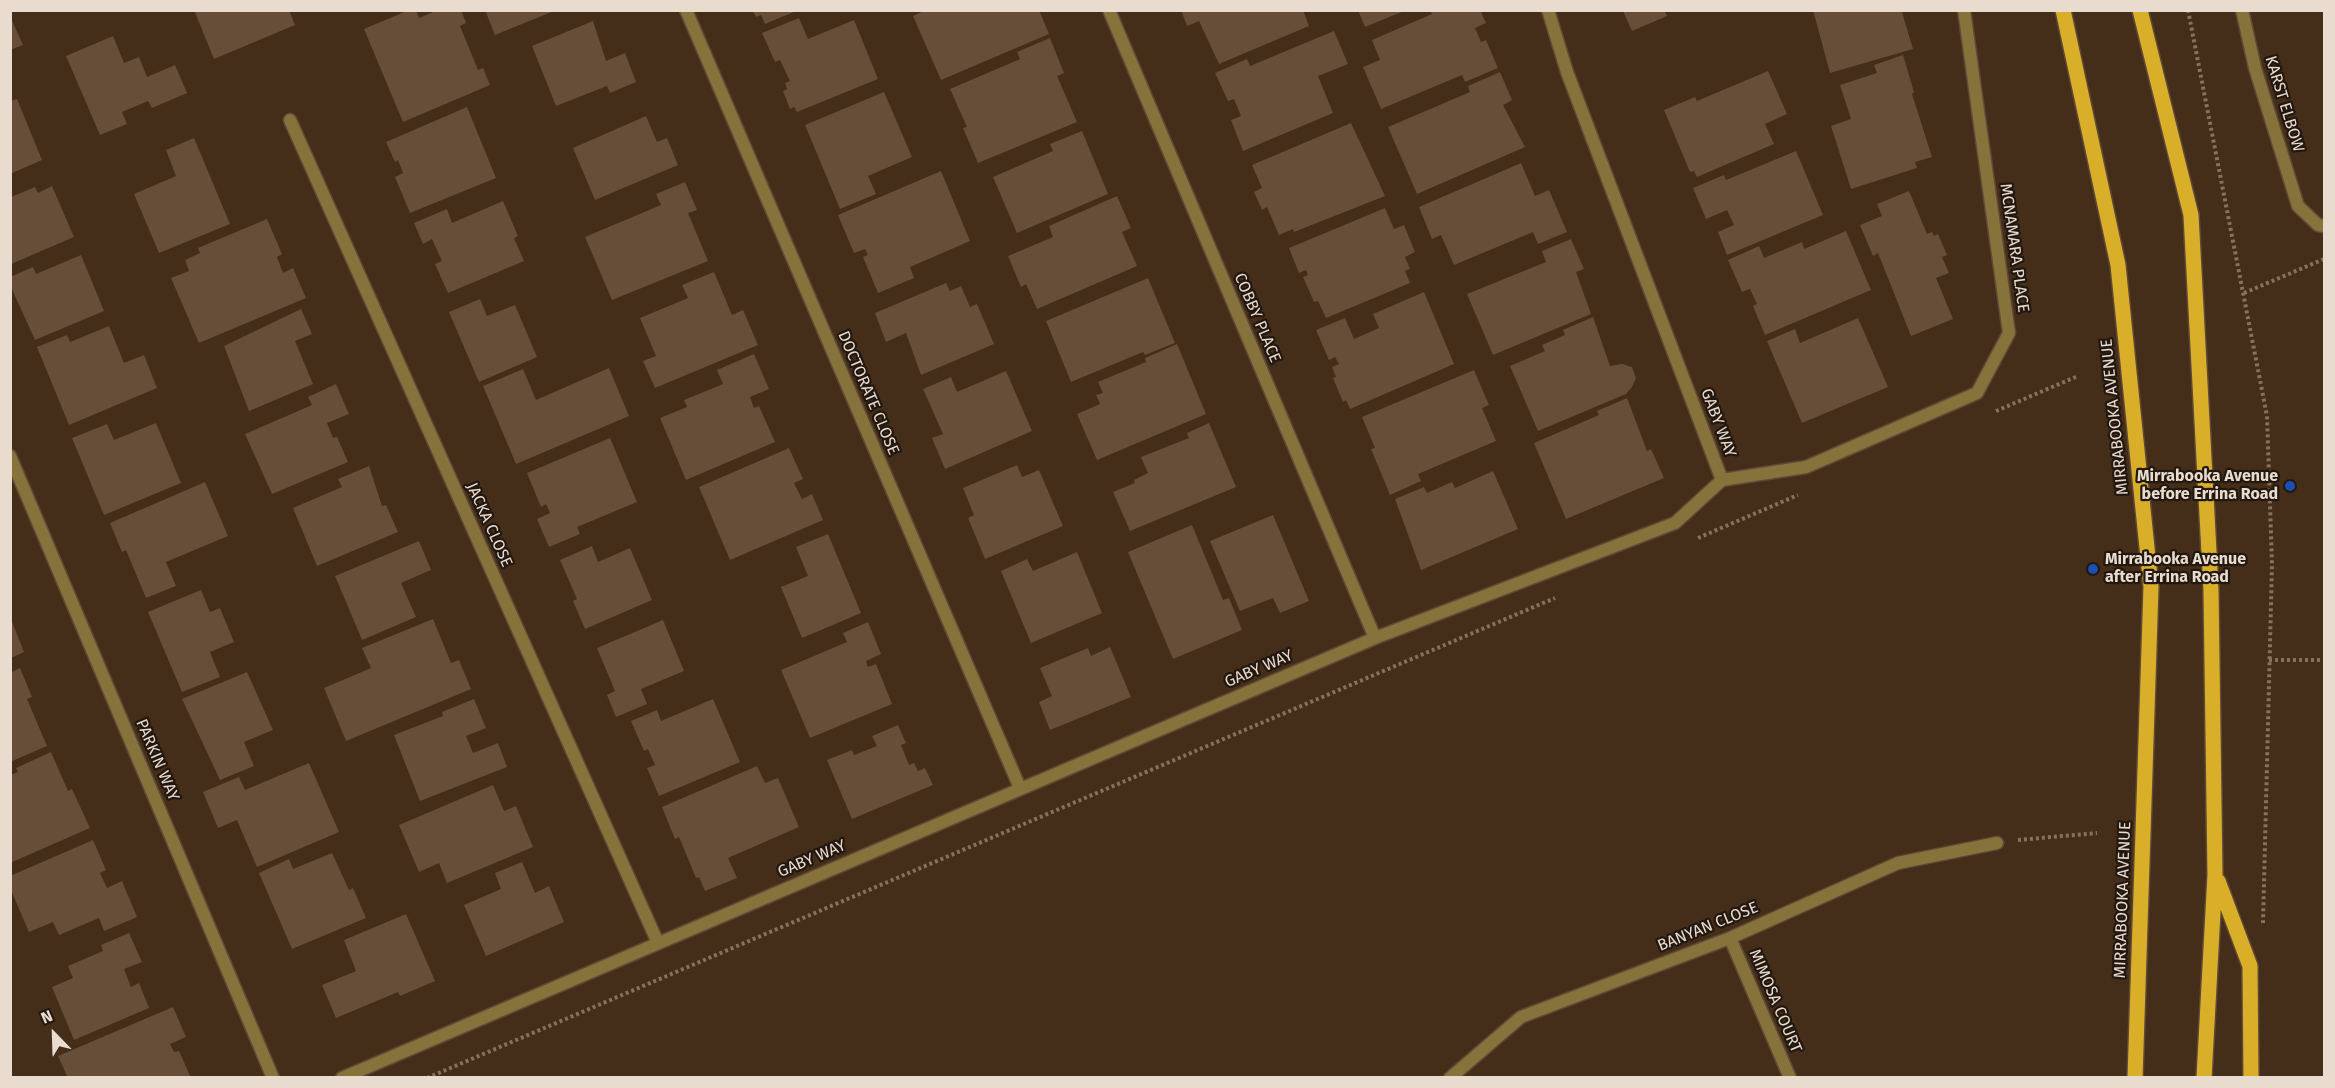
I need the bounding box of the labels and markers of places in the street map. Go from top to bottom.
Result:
place label: Mirrabooka Avenue before Errina Road [2137,467,2278,505]
marker: Mirrabooka Avenue before Errina Road [2283,479,2297,493]
place label: Mirrabooka Avenue after Errina Road [2105,550,2246,588]
marker: Mirrabooka Avenue after Errina Road [2086,562,2100,576]

